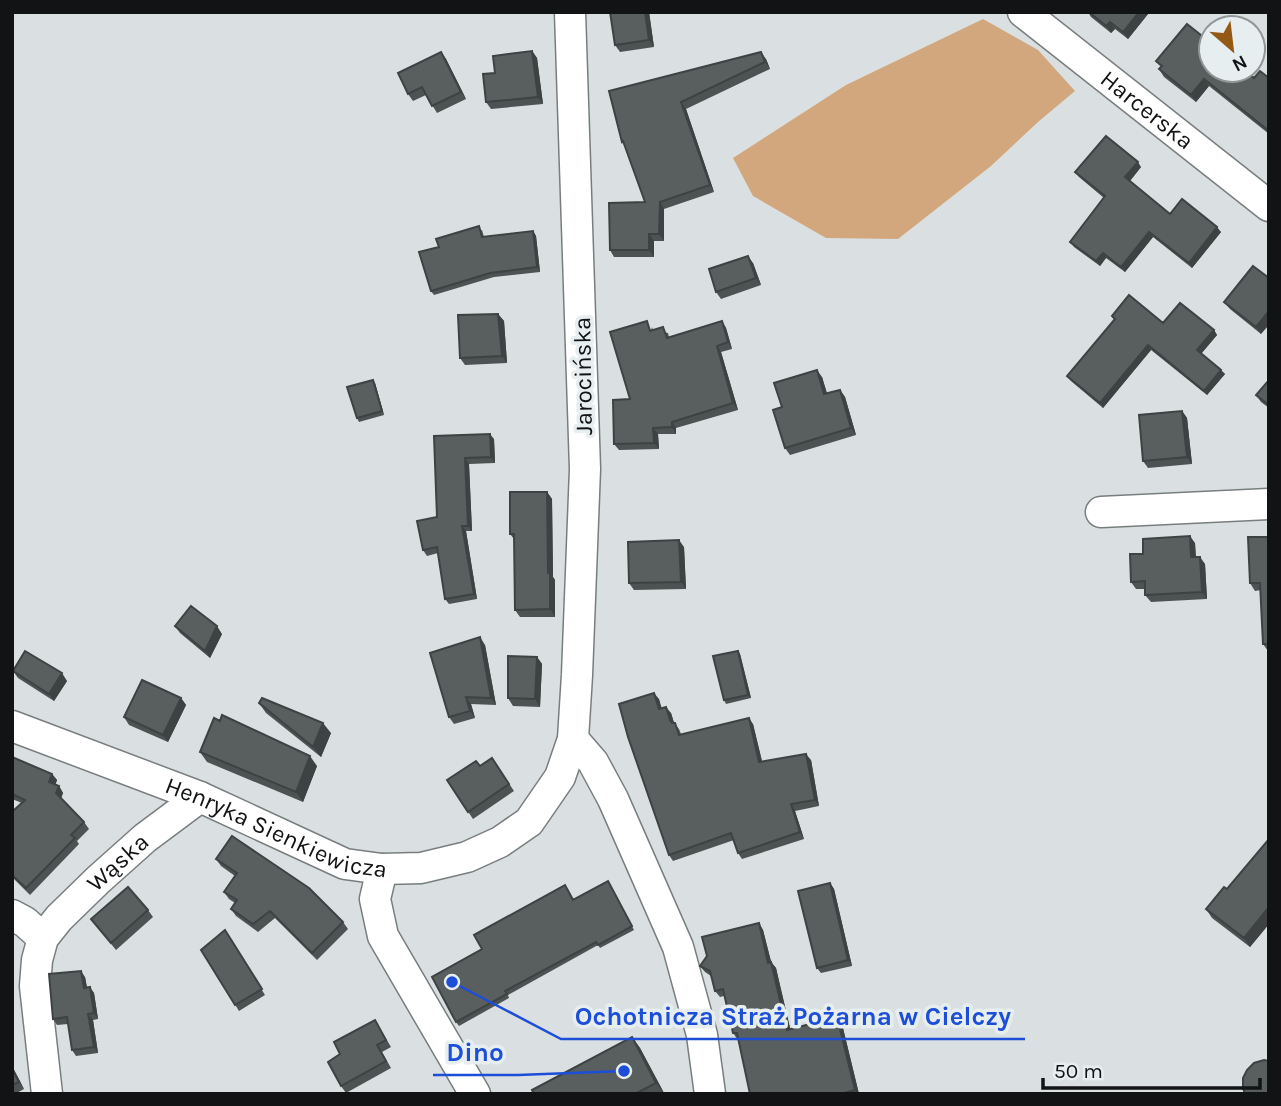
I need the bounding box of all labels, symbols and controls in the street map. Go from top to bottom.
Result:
north arrow [1197,14,1267,84]
text: N [1228,50,1251,76]
street label: Harcerska [1095,65,1199,155]
street label: Jarocińska [568,317,598,435]
street label: Henryka Sienkiewicza [161,771,389,884]
street label: Wąska [81,828,154,897]
callout: Ochotnicza Straż Pożarna w Cielczy [561,992,1025,1039]
text: Ochotnicza Straż Pożarna w Cielczy [575,1001,1011,1032]
callout: Dino [433,1028,518,1075]
text: Dino [446,1037,504,1068]
scale bar [1043,1046,1260,1090]
text: 50 m [1054,1059,1103,1083]

